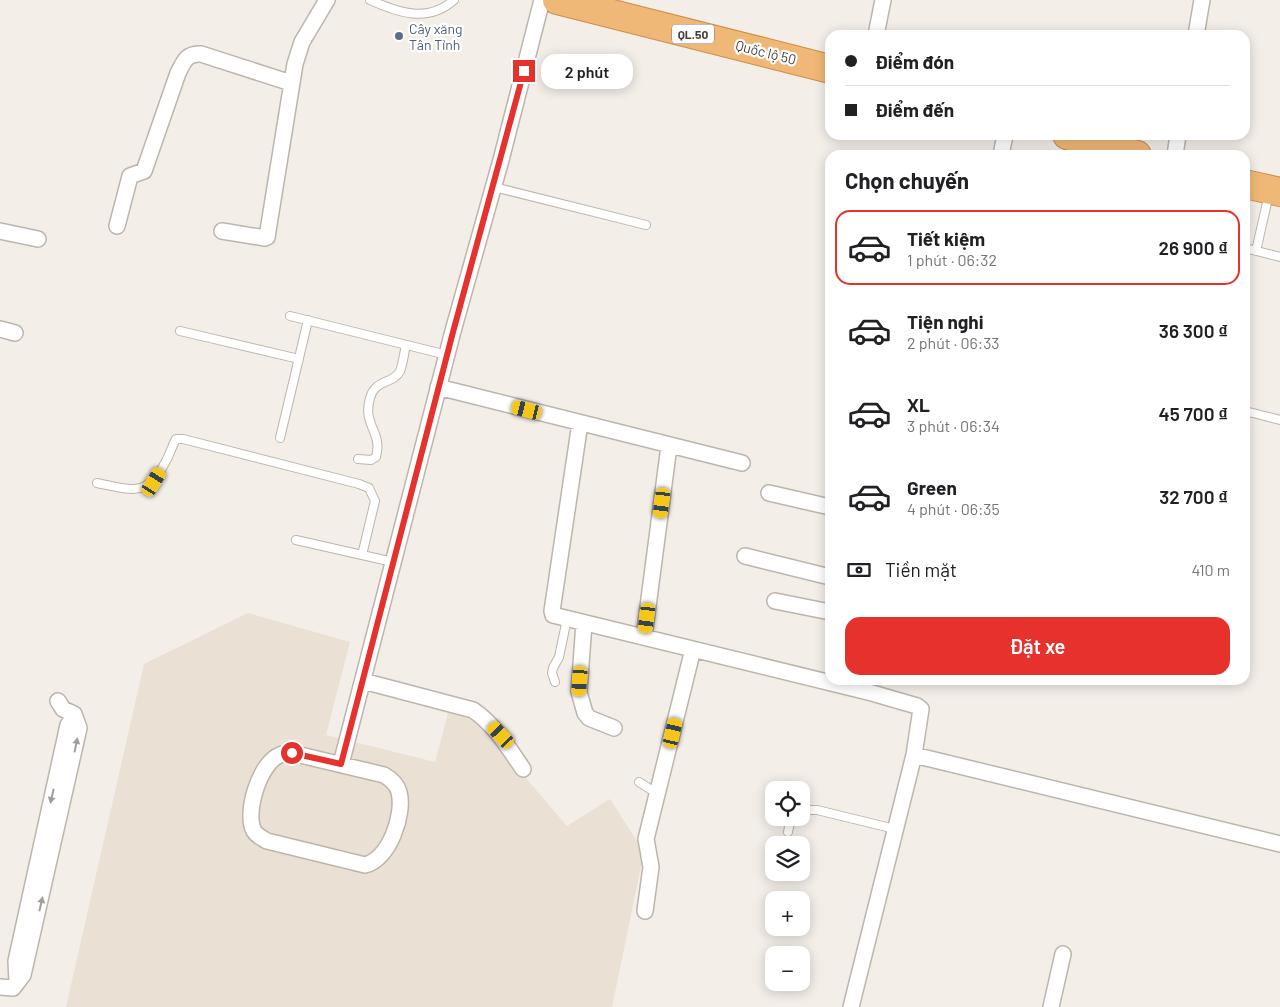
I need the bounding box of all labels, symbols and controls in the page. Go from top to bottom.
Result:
place label: Cây xăng Tân Tỉnh [409,20,463,53]
road number: QL.50 [672,24,714,44]
marker: Cây xăng Tân Tỉnh [393,30,405,42]
street label: Quốc lộ 50 [734,36,798,68]
text: Điểm đón [875,50,954,73]
callout: 2 phút [542,54,634,88]
route end [513,60,535,82]
text: 2 phút [565,62,609,81]
text: Điểm đến [875,98,954,121]
text: Chọn chuyến [845,167,969,193]
icon: car [847,225,892,270]
text: Tiết kiệm [907,227,985,250]
text: 26 900 ₫ [1159,236,1228,259]
text: 1 phút · 06:32 [907,250,997,269]
icon: car [847,308,892,353]
text: Tiện nghi [907,310,984,333]
text: 36 300 ₫ [1159,319,1228,342]
text: 2 phút · 06:33 [907,333,1000,352]
icon: car [847,391,892,436]
text: XL [907,393,930,416]
car [510,399,543,421]
text: 45 700 ₫ [1159,402,1228,425]
text: 3 phút · 06:34 [907,416,1000,435]
car [139,465,168,499]
icon: car [847,474,892,519]
text: Green [907,476,957,499]
text: 32 700 ₫ [1159,485,1228,508]
car [652,487,671,519]
text: 4 phút · 06:35 [907,499,1000,518]
icon: cash [845,556,873,584]
text: Tiền mặt [885,558,957,581]
text: 410 m [1192,560,1230,579]
car [637,602,656,634]
button: Đặt xe [845,617,1230,675]
car [571,666,588,696]
car [662,717,683,749]
car [485,719,516,751]
one-way arrow [72,738,80,753]
route start [281,742,303,764]
map controls [765,781,810,991]
button: locate [765,781,810,826]
one-way arrow [48,788,56,804]
button: layers [765,836,810,881]
button: + [765,891,810,936]
one-way arrow [37,896,45,911]
button: − [765,946,810,991]

